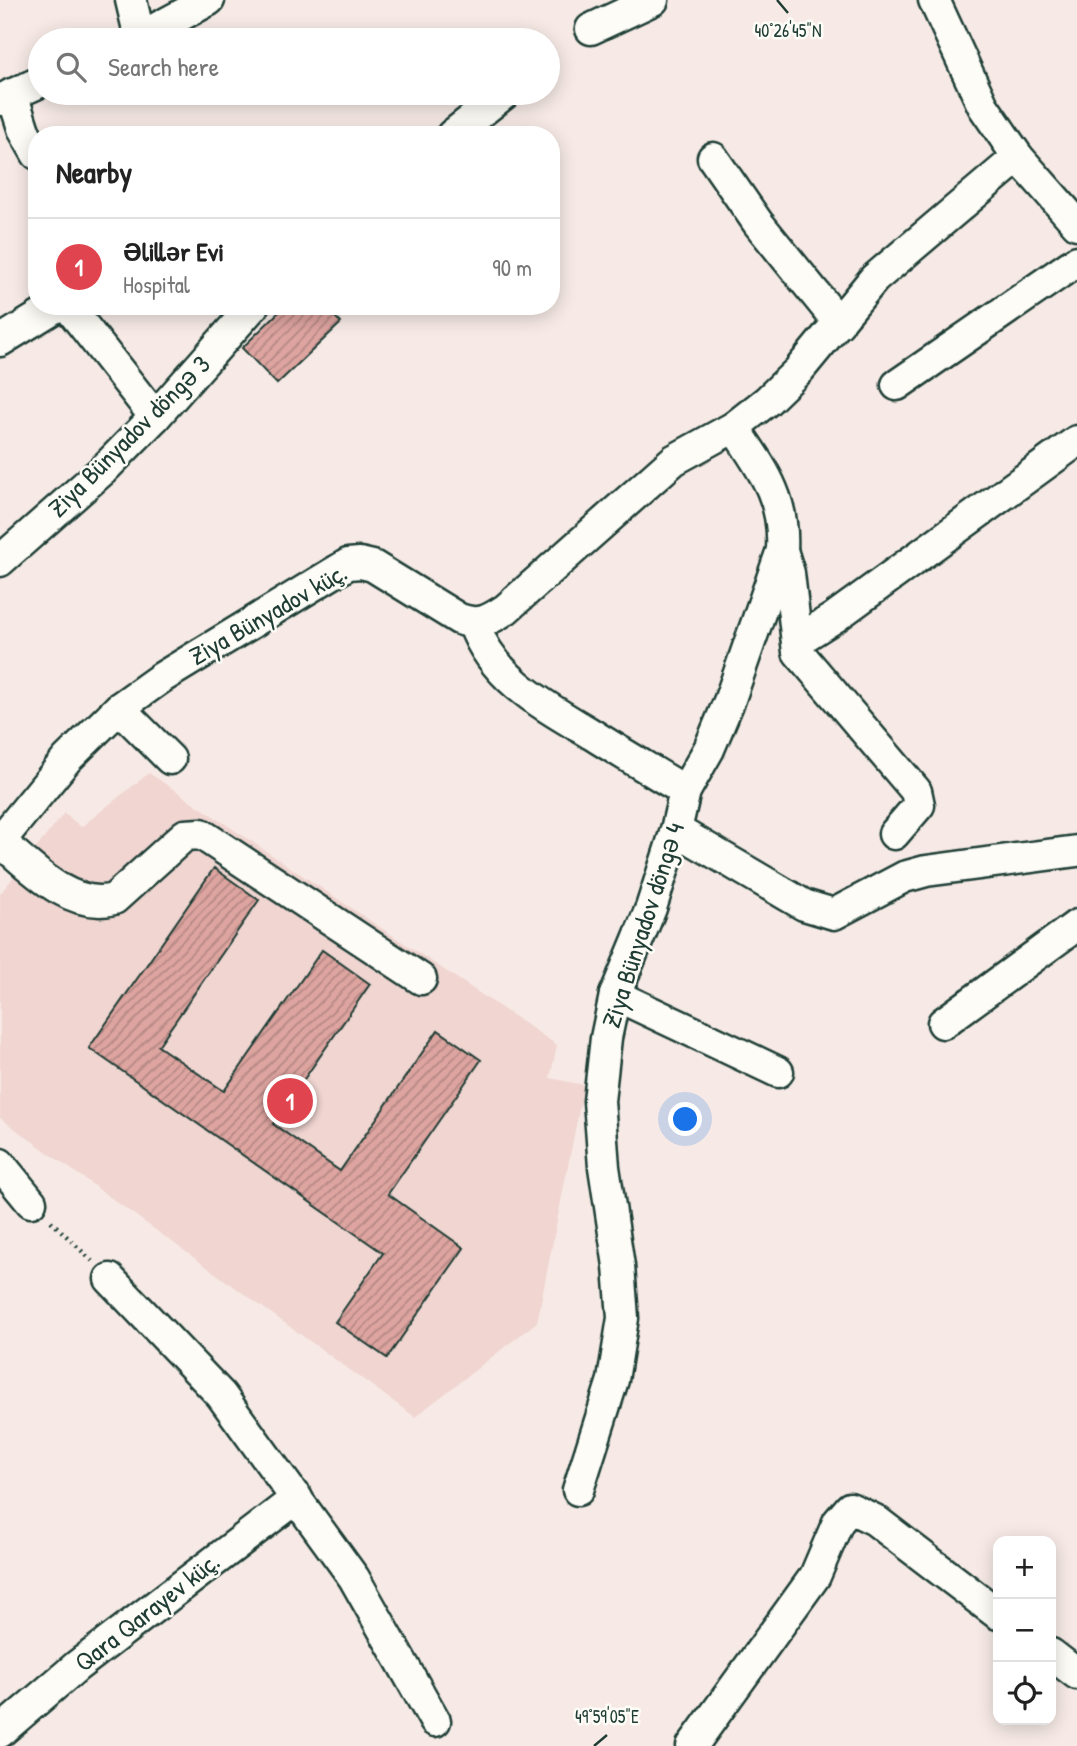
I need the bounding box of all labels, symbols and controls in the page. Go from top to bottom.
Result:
text: 40°26'45"N [755,18,821,43]
search box [28,28,560,105]
icon: search [52,48,90,86]
text: Search here [108,49,219,84]
text: Nearby [56,152,132,192]
text: Əlillər Evi [123,234,224,269]
text: 1 [75,252,83,283]
text: 90 m [492,252,532,283]
text: Hospital [123,269,190,300]
street label: Ziya Bünyadov döngə 3 [40,347,217,524]
street label: Ziya Bünyadov küç. [183,554,353,673]
street label: Ziya Bünyadov döngə 4 [593,818,692,1032]
pin: 1 [267,1075,313,1127]
your location [668,1102,702,1136]
map controls [993,1536,1056,1725]
button: + [993,1536,1056,1599]
street label: Qara Qarayev küç. [67,1544,227,1679]
button: − [993,1599,1056,1662]
button: locate [993,1662,1056,1725]
text: 49°59'05"E [575,1704,639,1729]

